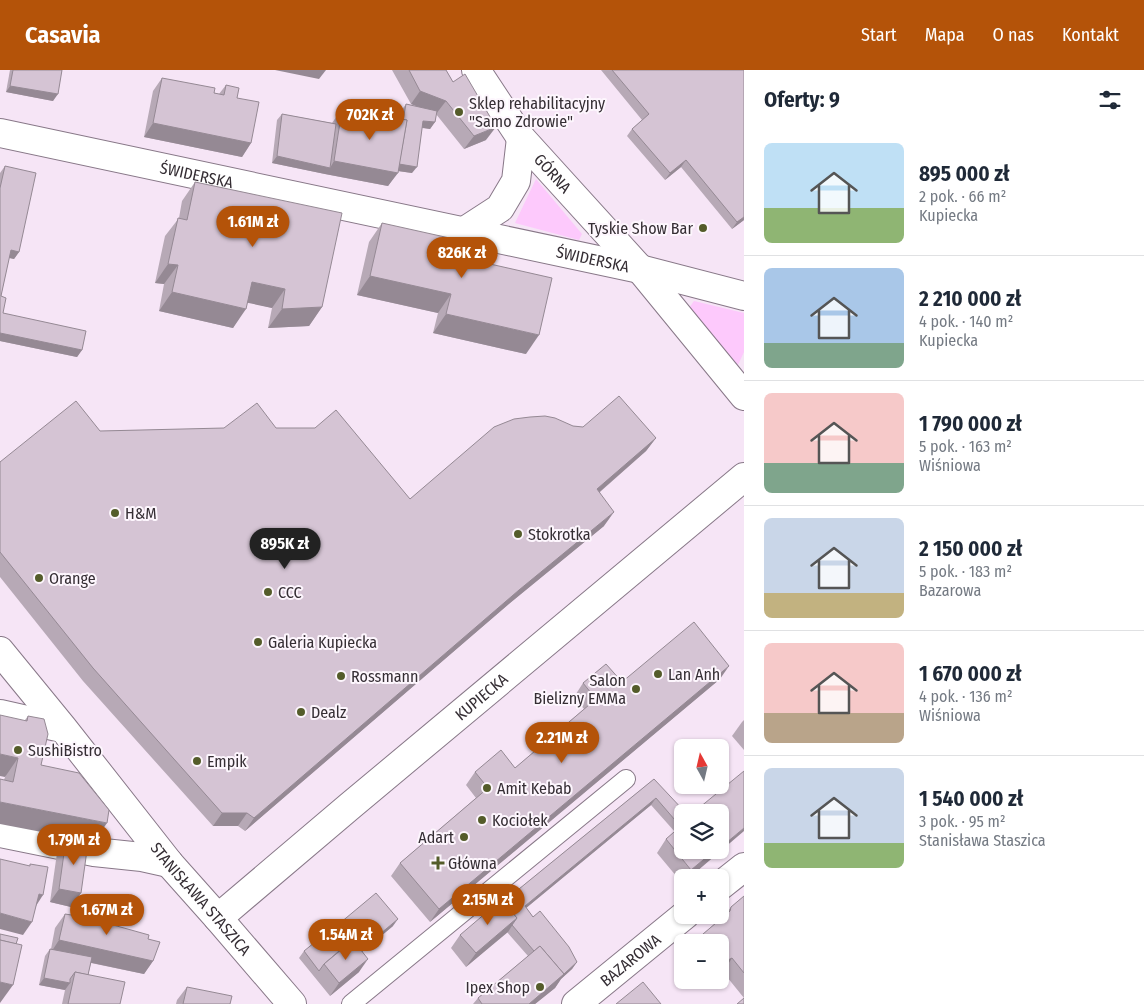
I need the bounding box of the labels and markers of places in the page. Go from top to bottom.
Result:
place label: Sklep rehabilitacyjny "Samo Zdrowie" [469,94,606,131]
pin: 702K zł [324,98,416,141]
marker: Sklep rehabilitacyjny "Samo Zdrowie" [453,106,465,118]
pin: 1.61M zł [201,206,305,248]
place label: Tyskie Show Bar [588,219,693,238]
marker: Tyskie Show Bar [697,222,709,234]
pin: 826K zł [416,236,508,279]
place label: H&M [125,504,157,523]
marker: H&M [109,507,121,519]
place label: Stokrotka [528,525,591,544]
pin: 895K zł [239,528,331,570]
marker: Stokrotka [512,528,524,540]
place label: Orange [49,569,96,588]
marker: Orange [33,572,45,584]
place label: CCC [278,583,302,602]
marker: CCC [262,586,274,598]
place label: Galeria Kupiecka [268,633,377,652]
marker: Galeria Kupiecka [252,636,264,648]
place label: Lan Anh [668,665,720,684]
place label: Rossmann [351,667,418,686]
marker: Lan Anh [652,668,664,680]
marker: Rossmann [335,670,347,682]
place label: Salon Bielizny EMMa [533,671,626,708]
marker: Salon Bielizny EMMa [630,683,642,695]
place label: Dealz [311,703,346,722]
marker: Dealz [295,706,307,718]
pin: 2.21M zł [510,722,614,764]
place label: SushiBistro [28,741,102,760]
marker: SushiBistro [12,744,24,756]
place label: Empik [207,752,247,771]
marker: Empik [191,755,203,767]
place label: Amit Kebab [497,779,572,798]
marker: Amit Kebab [481,782,493,794]
place label: Kociołek [492,811,548,830]
marker: Kociołek [476,814,488,826]
pin: 1.79M zł [22,824,126,866]
place label: Adart [418,828,455,847]
marker: Adart [458,831,470,843]
place label: Główna [448,854,497,873]
marker: Główna [432,857,444,869]
pin: 2.15M zł [436,884,540,926]
pin: 1.67M zł [55,894,159,936]
pin: 1.54M zł [294,918,398,961]
place label: Ipex Shop [465,978,530,997]
marker: Ipex Shop [534,981,546,993]

